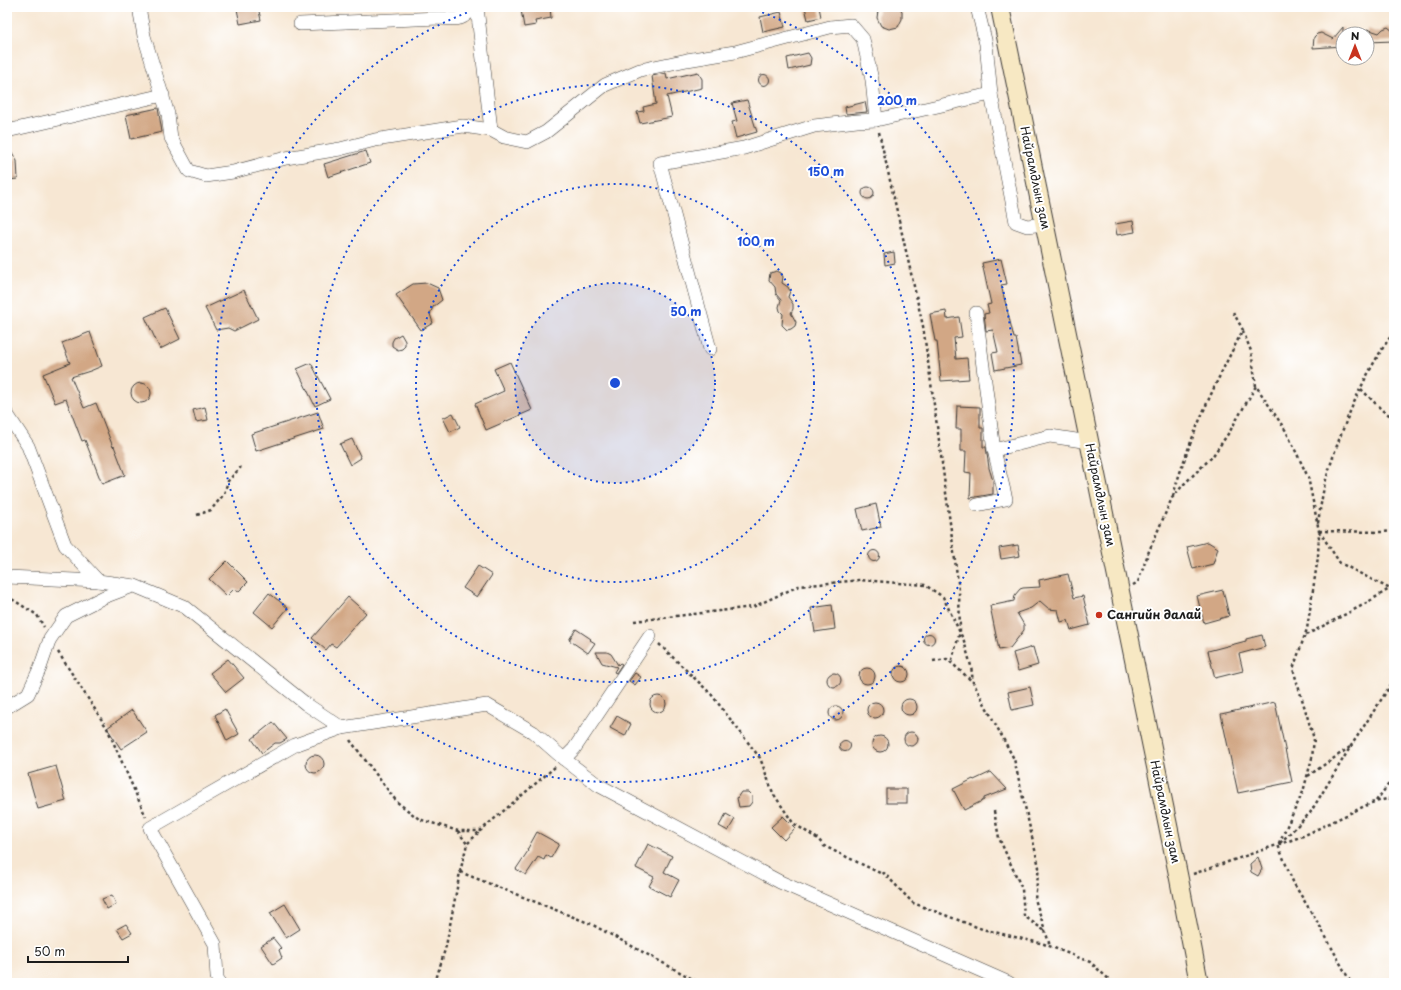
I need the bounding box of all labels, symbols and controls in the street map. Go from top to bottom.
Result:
north arrow [1335,26,1375,66]
text: N [1351,27,1360,44]
text: 200 m [877,91,917,109]
street label: Найрамдлын зам [1016,124,1056,231]
text: 150 m [808,162,844,180]
text: 100 m [737,232,775,250]
text: 50 m [670,302,702,320]
centre of rings [608,376,622,390]
street label: Найрамдлын зам [1081,441,1121,548]
place label: Сангийн далай [1107,605,1201,623]
marker: Сангийн далай [1094,610,1104,620]
street label: Найрамдлын зам [1146,758,1186,865]
scale bar [28,938,128,964]
text: 50 m [34,942,65,960]

